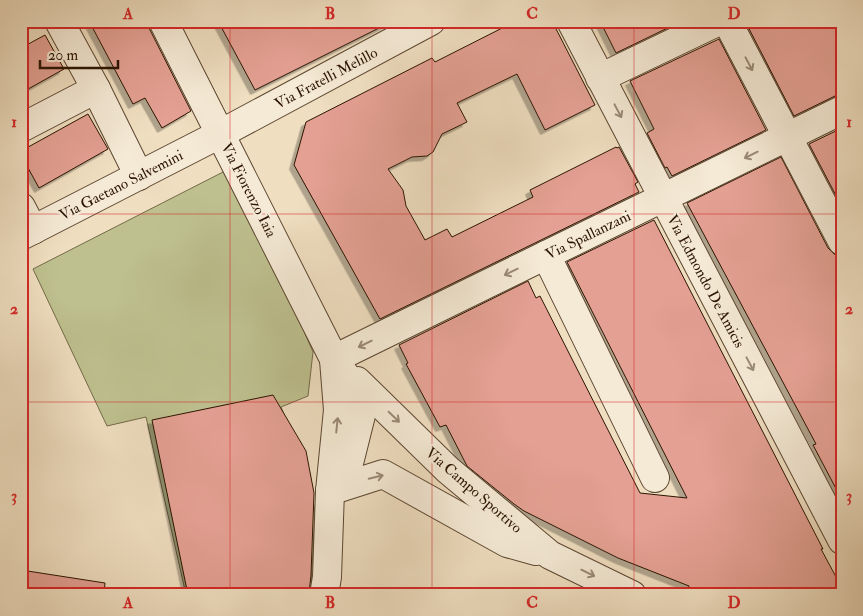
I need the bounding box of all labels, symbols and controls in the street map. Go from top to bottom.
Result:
text: A [122,4,134,24]
text: B [325,4,335,24]
text: C [526,4,538,24]
text: D [727,4,741,24]
scale bar [40,38,118,70]
street label: Via Fratelli Melillo [272,43,381,114]
text: 20 m [48,46,78,65]
one-way arrow [745,57,755,71]
one-way arrow [614,103,623,118]
text: 1 [11,112,17,132]
text: 1 [846,112,852,132]
street label: Via Fiorenzo Iaia [217,140,281,242]
street label: Via Gaetano Salvemini [56,146,186,225]
one-way arrow [744,151,759,160]
street label: Via Spallanzani [542,207,634,265]
street label: Via Edmondo De Amicis [662,211,749,351]
one-way arrow [503,268,518,278]
text: 2 [10,299,18,319]
text: 2 [845,299,853,319]
one-way arrow [357,339,372,349]
one-way arrow [745,356,755,371]
one-way arrow [388,411,400,424]
one-way arrow [332,418,342,434]
street label: Via Campo Sportivo [421,443,526,538]
one-way arrow [368,472,384,481]
text: 3 [11,486,17,506]
text: 3 [846,486,852,506]
one-way arrow [580,569,595,579]
text: A [122,593,134,613]
text: B [325,593,335,613]
text: C [526,593,538,613]
text: D [727,593,741,613]

